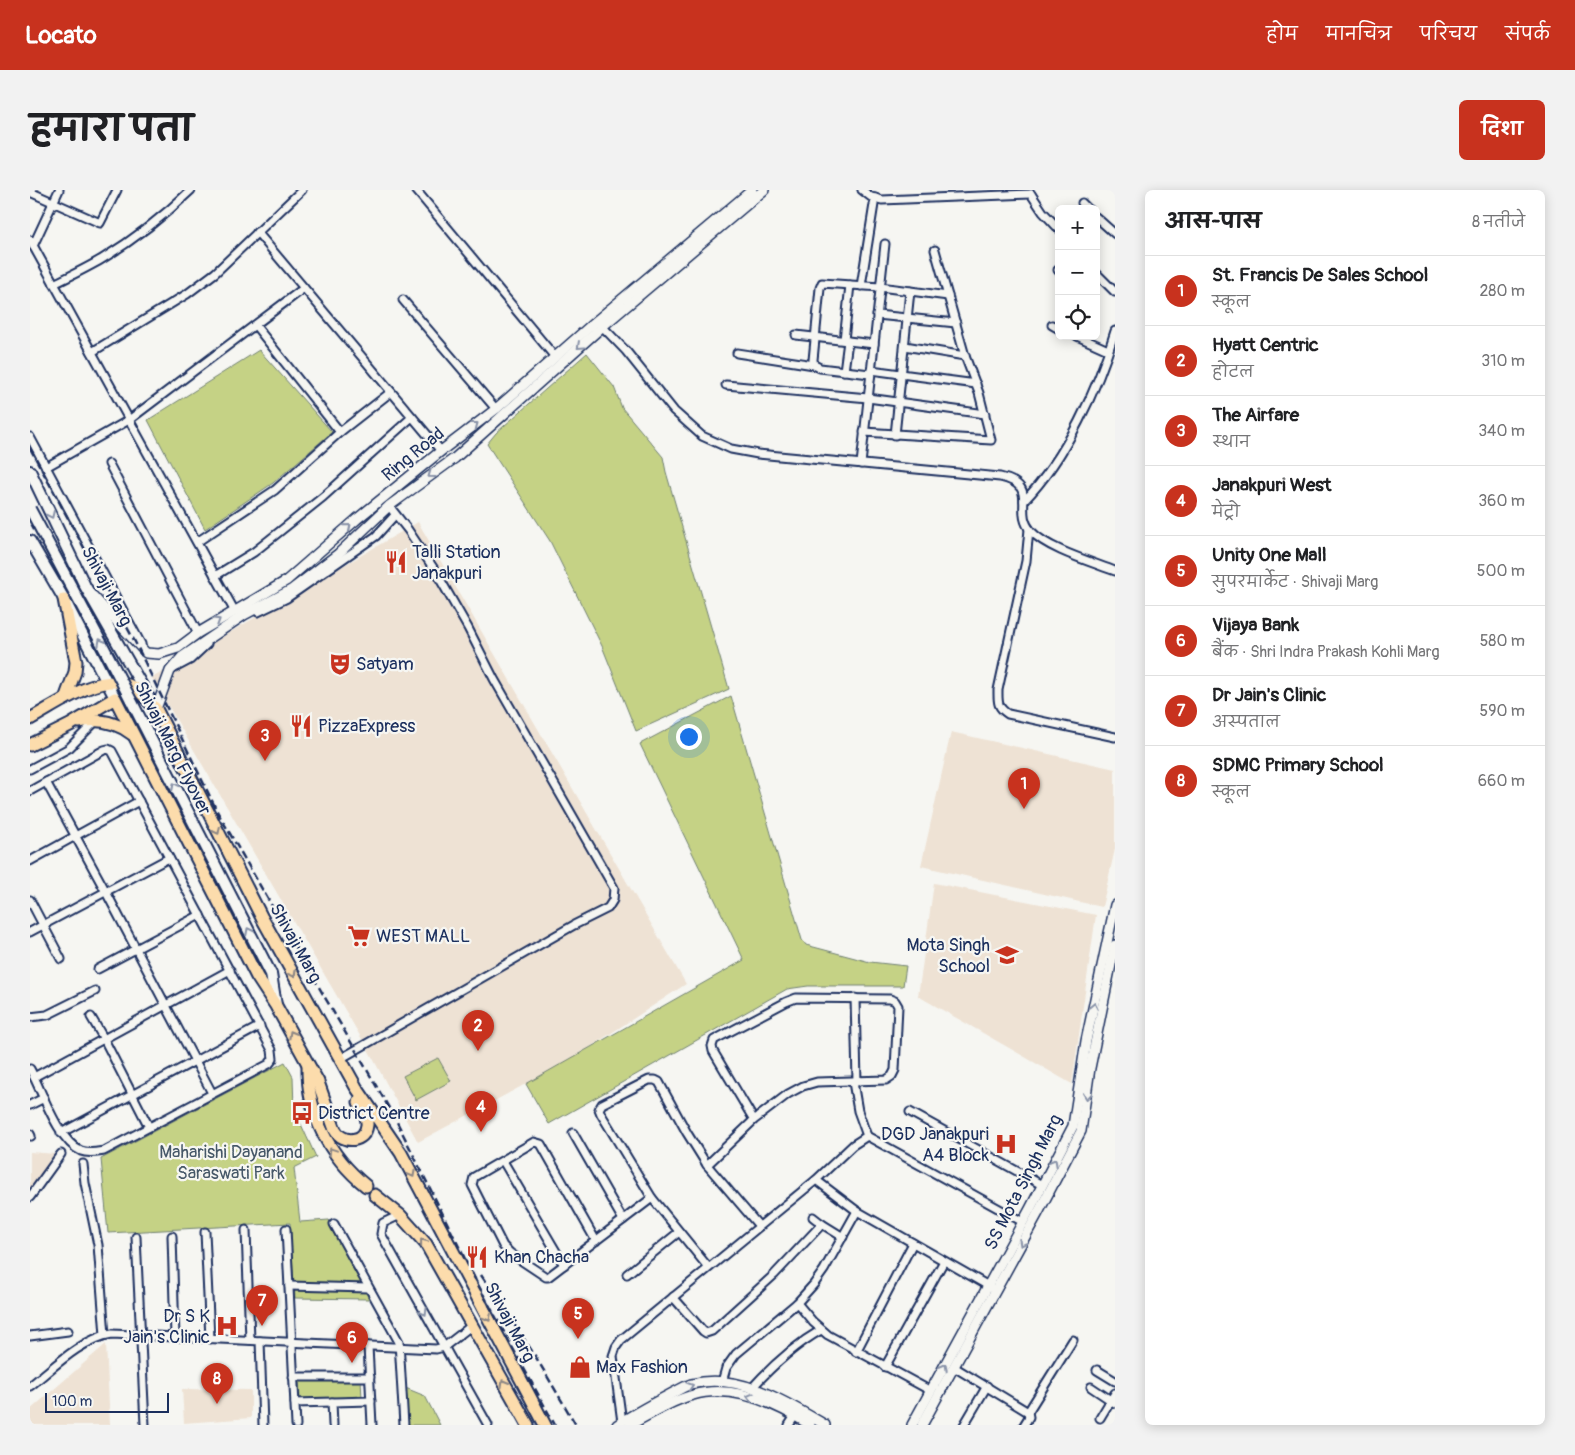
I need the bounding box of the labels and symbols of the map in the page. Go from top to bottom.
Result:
one-way arrow [577,340,586,349]
street label: Ring Road [377,422,449,487]
one-way arrow [469,422,479,431]
one-way arrow [427,469,437,478]
one-way arrow [45,510,55,519]
one-way arrow [343,523,352,532]
place label: Talli Station Janakpuri [412,541,501,585]
street label: Shivaji Marg [76,542,137,630]
restaurant icon: Talli Station Janakpuri [383,549,409,575]
one-way arrow [211,617,220,627]
one-way arrow [97,638,107,647]
theatre icon: Satyam [327,651,353,677]
place label: Satyam [356,653,414,676]
street label: Shivaji Marg Flyover [129,677,216,820]
restaurant icon: PizzaExpress [288,713,314,739]
place label: PizzaExpress [318,715,415,738]
pin: 3 [249,720,281,761]
your location [676,724,702,750]
pin: 1 [1008,768,1040,809]
one-way arrow [171,783,181,792]
one-way arrow [211,825,221,834]
street label: Shivaji Marg [264,899,327,987]
supermarket icon: WEST MALL [346,923,372,949]
place label: WEST MALL [376,925,470,948]
one-way arrow [245,927,255,936]
place label: Mota Singh School [906,934,990,978]
school or university icon: Mota Singh School [994,942,1020,968]
one-way arrow [287,969,297,978]
one-way arrow [1088,1002,1098,1011]
pin: 2 [462,1010,494,1051]
one-way arrow [288,1030,298,1039]
pin: 4 [465,1091,497,1132]
one-way arrow [1082,1092,1093,1100]
bus stop icon: District Centre [289,1100,315,1126]
place label: District Centre [318,1102,430,1125]
street label: SS Mota Singh Marg [979,1111,1068,1254]
place label: DGD Janakpuri A4 Block [881,1123,989,1167]
hospital icon: DGD Janakpuri A4 Block [993,1131,1019,1157]
park label: Maharishi Dayanand Saraswati Park [159,1141,303,1185]
one-way arrow [329,1147,339,1156]
one-way arrow [1048,1159,1058,1168]
one-way arrow [406,1169,416,1178]
one-way arrow [1018,1238,1028,1247]
one-way arrow [421,1239,429,1248]
restaurant icon: Khan Chacha [464,1244,490,1270]
place label: Khan Chacha [494,1246,589,1269]
street label: Shivaji Marg [479,1278,540,1366]
pin: 7 [246,1285,278,1326]
pin: 5 [562,1298,594,1339]
place label: Dr S K Jain's Clinic [123,1305,210,1349]
one-way arrow [418,1306,428,1315]
one-way arrow [482,1312,492,1321]
hospital icon: Dr S K Jain's Clinic [214,1313,240,1339]
pin: 6 [336,1322,368,1363]
shop icon: Max Fashion [567,1354,593,1380]
place label: Max Fashion [596,1356,688,1379]
pin: 8 [201,1363,233,1404]
one-way arrow [938,1363,948,1372]
one-way arrow [500,1379,510,1388]
one-way arrow [685,1381,694,1391]
scale bar [45,1390,169,1413]
one-way arrow [747,1393,755,1403]

